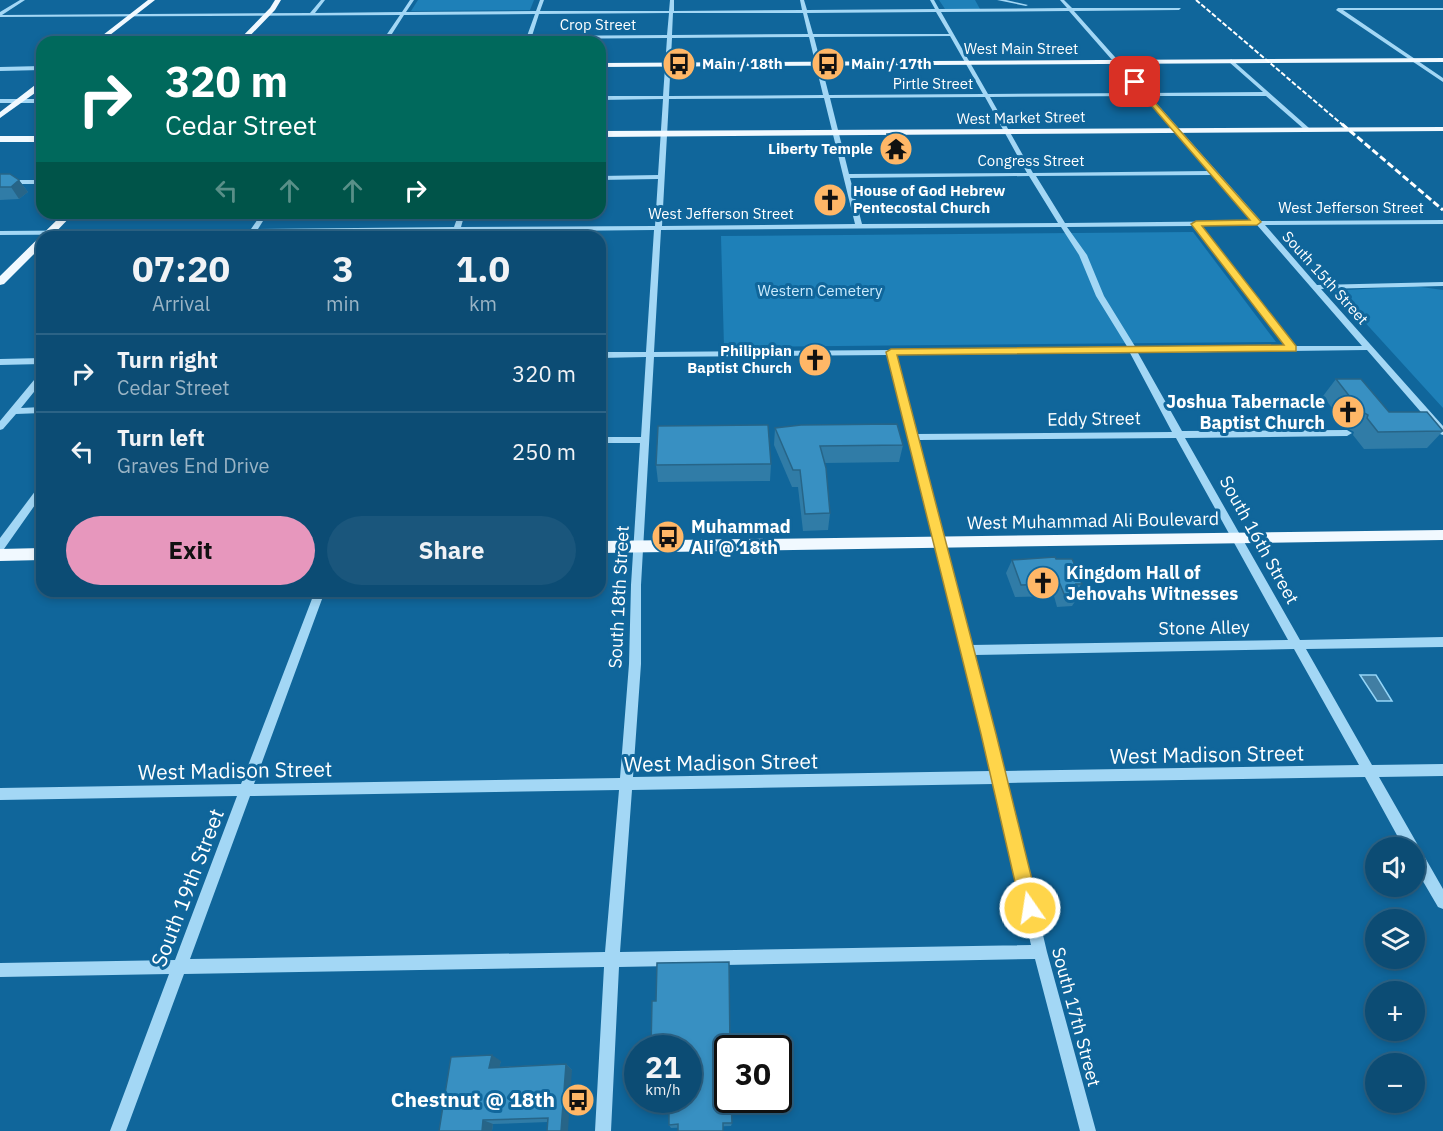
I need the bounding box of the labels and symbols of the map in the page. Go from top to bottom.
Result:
street label: Crop Street [560,15,636,34]
street label: West Main Street [964,39,1078,58]
bus stop icon: Main / 18th [661,46,697,82]
bus stop icon: Main / 17th [810,46,846,82]
place label: Main / 18th [702,54,783,73]
place label: Main / 17th [851,54,932,73]
pin [1109,56,1160,107]
street label: Pirtle Street [893,74,973,93]
street label: West Market Street [956,107,1086,128]
temple icon: Liberty Temple [878,131,914,167]
place label: Liberty Temple [768,139,873,158]
street label: Congress Street [977,151,1085,170]
place label: House of God Hebrew Pentecostal Church [853,181,1006,217]
church icon: House of God Hebrew Pentecostal Church [812,182,848,218]
street label: West Jefferson Street [1278,198,1424,217]
street label: West Jefferson Street [648,204,794,223]
street label: South 15th Street [1278,227,1372,328]
park label: Western Cemetery [757,281,883,300]
place label: Philippian Baptist Church [687,341,792,377]
church icon: Philippian Baptist Church [797,342,833,378]
place label: Joshua Tabernacle Baptist Church [1166,390,1325,434]
church icon: Joshua Tabernacle Baptist Church [1330,394,1366,430]
street label: Eddy Street [1047,406,1141,431]
street label: South 16th Street [1215,472,1304,608]
street label: West Muhammad Ali Boulevard [967,507,1219,534]
place label: Muhammad Ali @ 18th [691,515,791,559]
bus stop icon: Muhammad Ali @ 18th [650,519,686,555]
street label: South 18th Street [603,525,634,669]
place label: Kingdom Hall of Jehovahs Witnesses [1066,561,1238,605]
church icon: Kingdom Hall of Jehovahs Witnesses [1025,565,1061,601]
street label: Stone Alley [1158,615,1250,640]
street label: West Madison Street [1109,738,1304,770]
street label: West Madison Street [623,746,818,778]
street label: West Madison Street [137,754,332,786]
street label: South 19th Street [144,805,230,971]
position arrow [998,876,1062,940]
street label: South 17th Street [1047,945,1106,1089]
speed limit sign: 30 [714,1035,792,1113]
bus stop icon: Chestnut @ 18th [560,1082,596,1118]
place label: Chestnut @ 18th [391,1085,555,1113]

